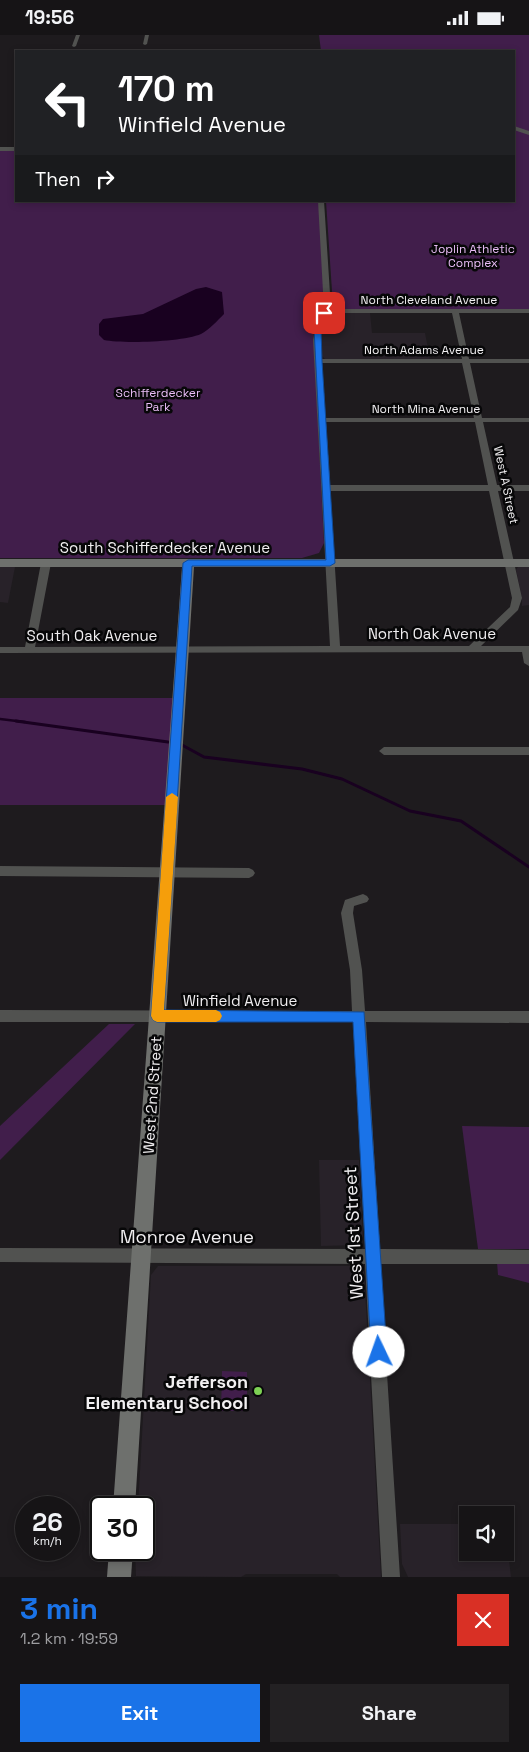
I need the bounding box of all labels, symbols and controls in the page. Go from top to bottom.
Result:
text: 19:56 [25,5,74,30]
text: 170 m [118,67,215,111]
icon: left [35,70,100,135]
text: Winfield Avenue [118,110,286,138]
icon: right [91,165,119,193]
text: Then [35,167,81,192]
park label: Joplin Athletic Complex [431,241,515,271]
pin [303,292,345,334]
street label: North Cleveland Avenue [361,292,497,308]
icon: arrive [310,299,338,327]
street label: North Adams Avenue [364,342,484,358]
park label: Schifferdecker Park [116,385,201,415]
street label: North Mina Avenue [372,401,480,417]
street label: West A Street [490,445,522,525]
street label: South Schifferdecker Avenue [60,538,270,557]
street label: North Oak Avenue [368,624,496,643]
street label: South Oak Avenue [27,626,158,645]
street label: Winfield Avenue [183,991,297,1010]
street label: West 2nd Street [138,1035,166,1154]
street label: West 1st Street [338,1166,368,1300]
street label: Monroe Avenue [120,1225,254,1248]
position arrow [352,1325,404,1377]
place label: Jefferson Elementary School [85,1370,248,1414]
marker: Jefferson Elementary School [252,1385,264,1397]
speed limit sign: 30 [90,1496,155,1561]
text: 26 [32,1506,63,1538]
map controls [459,1506,514,1561]
button: sound [459,1506,514,1561]
text: km/h [33,1533,62,1549]
text: 3 min [20,1589,98,1628]
button: close [457,1594,509,1646]
text: 1.2 km · 19:59 [20,1628,118,1649]
button: Exit [20,1684,260,1742]
button: Share [270,1684,509,1742]

